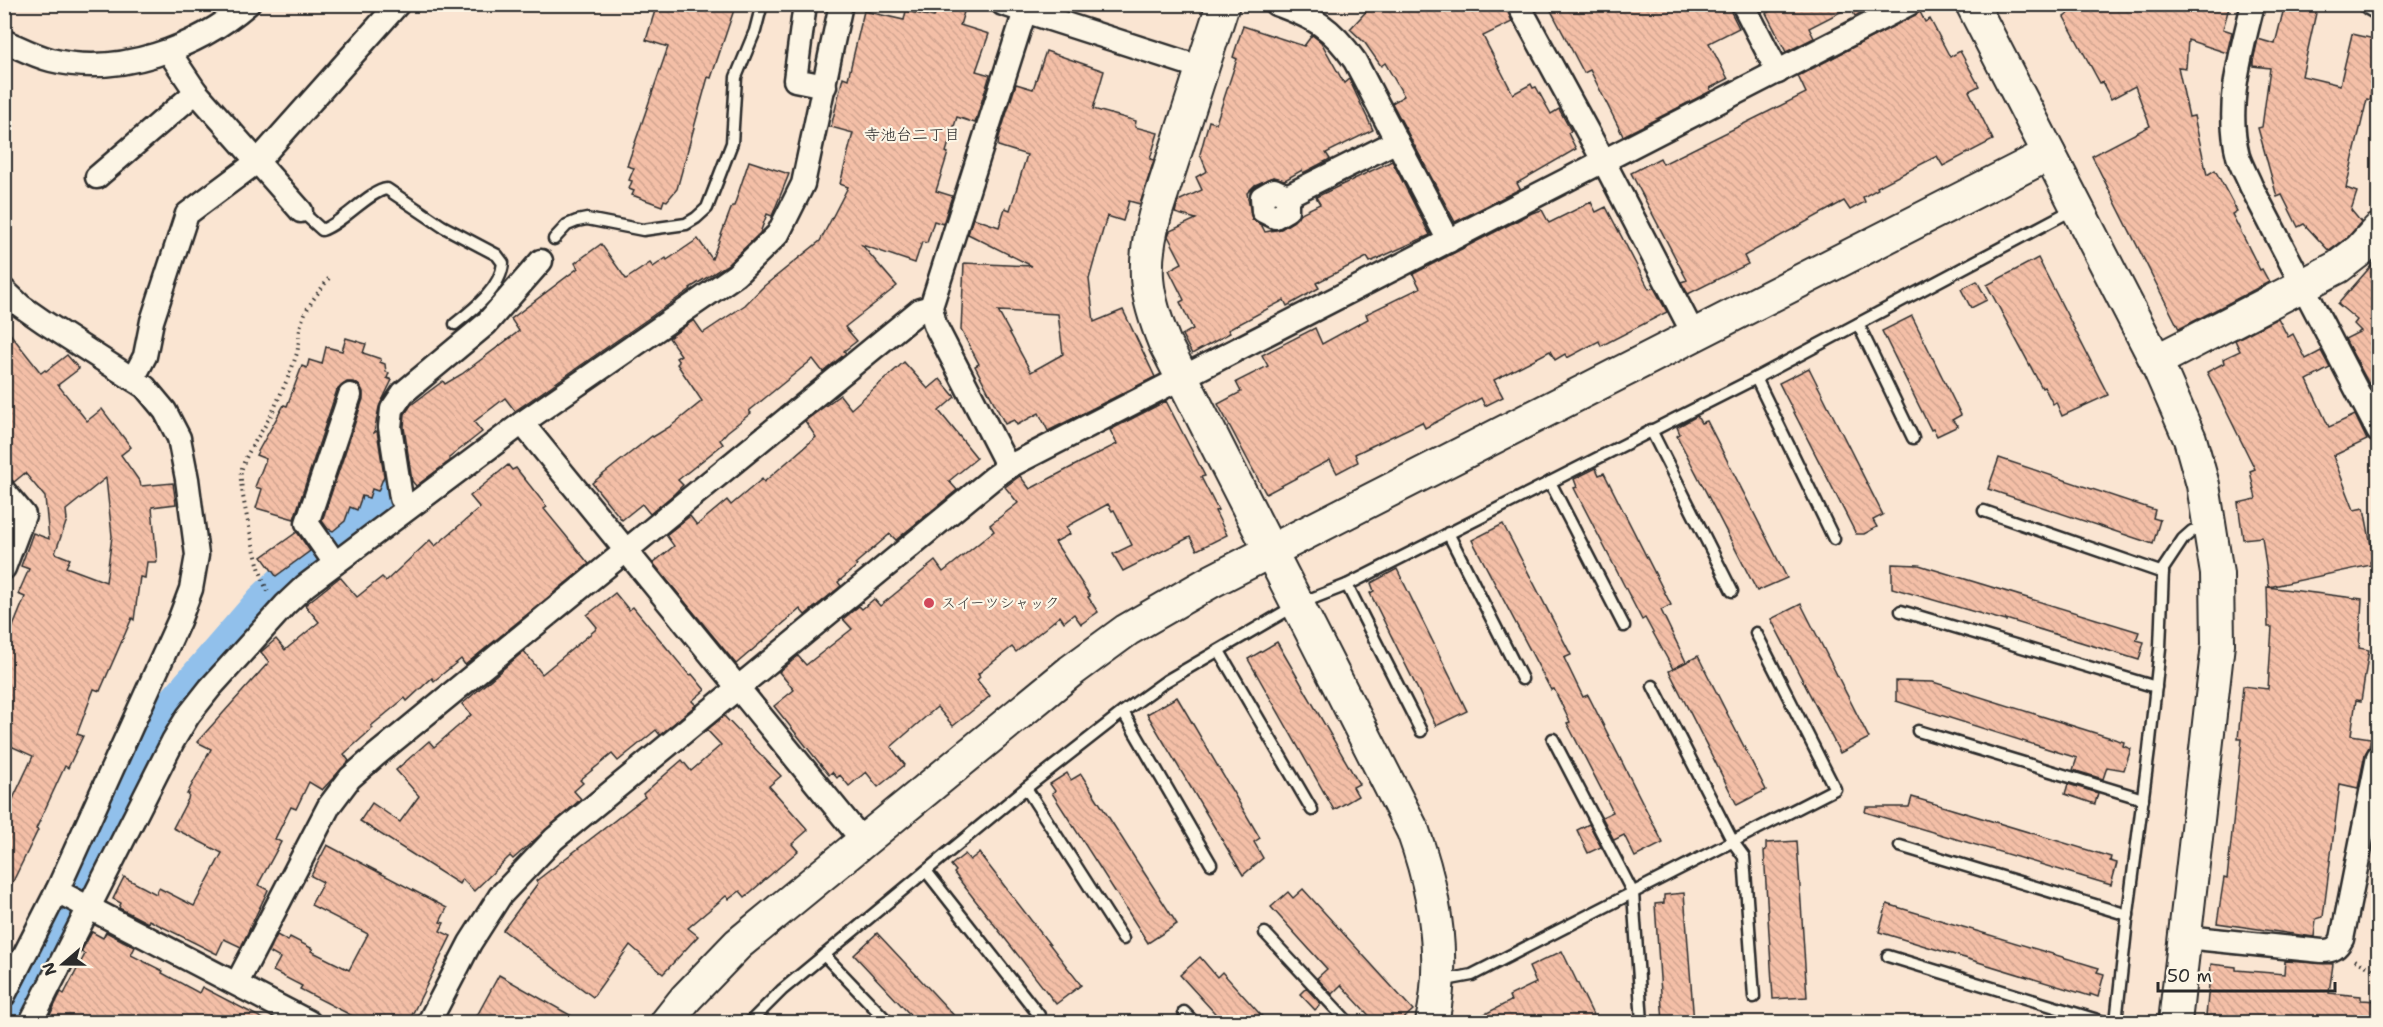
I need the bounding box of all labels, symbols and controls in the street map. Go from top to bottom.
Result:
district label: 寺池台二丁目 [864,124,960,145]
place label: スイーツシャック [941,593,1060,613]
marker: スイーツシャック [922,596,936,610]
north arrow [33,934,93,994]
scale bar [2158,955,2335,993]
text: N [37,959,61,979]
text: 50 m [2167,964,2212,988]

